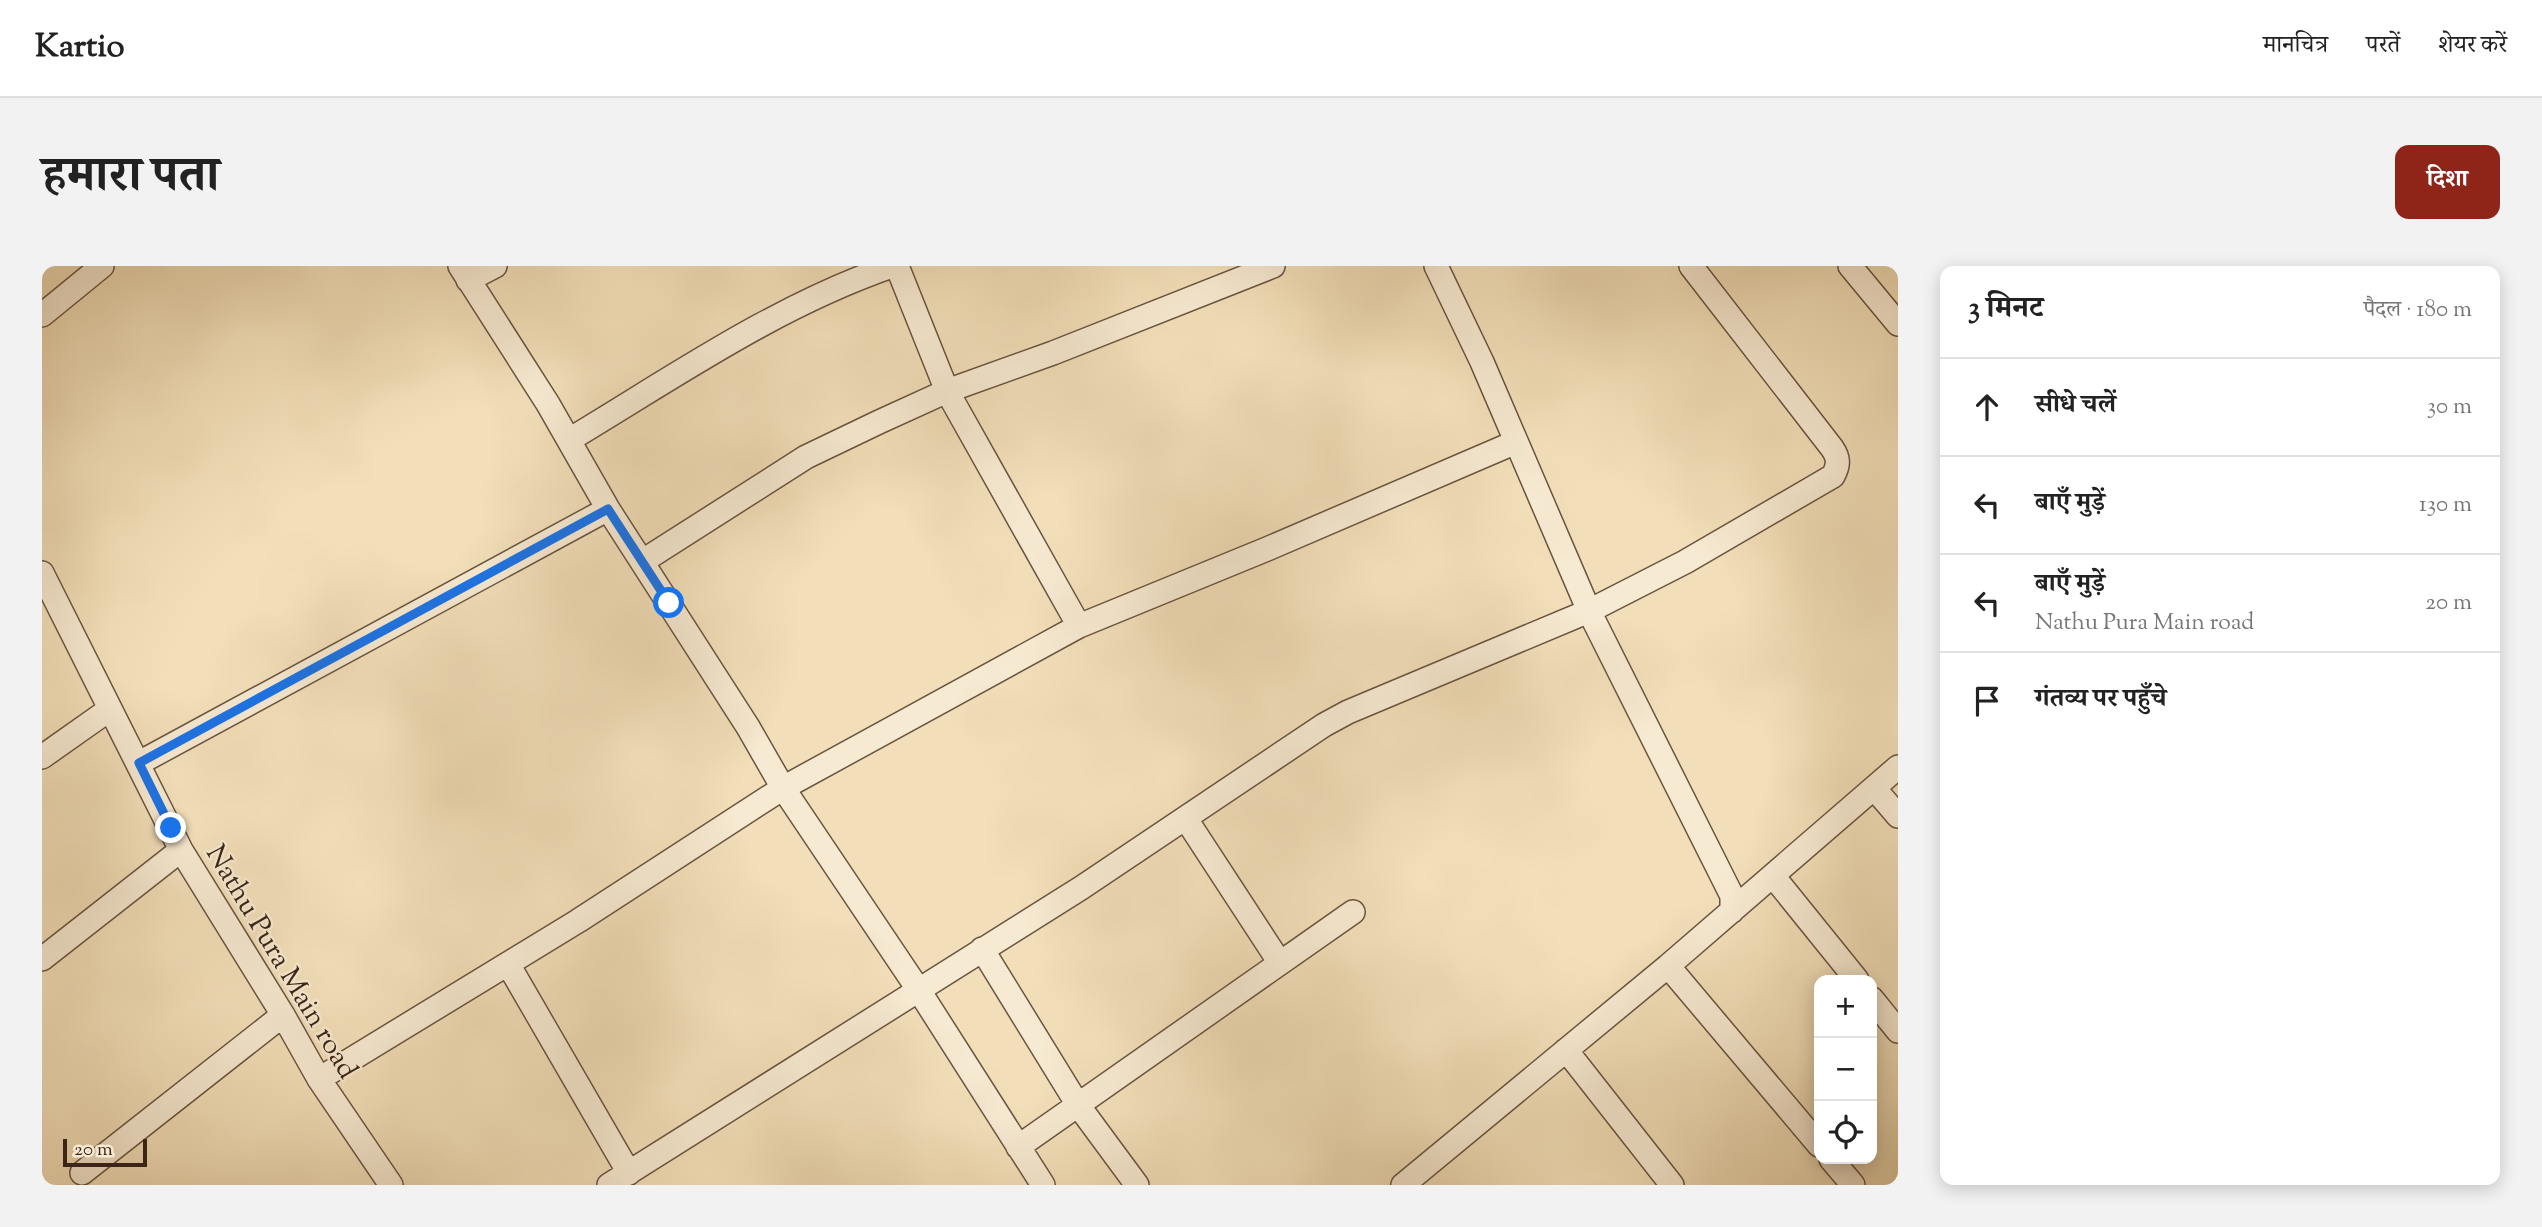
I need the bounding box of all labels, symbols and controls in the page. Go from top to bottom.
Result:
text: Kartio [35,24,125,72]
text: मानचित्र [2263,29,2328,63]
text: परतें [2366,29,2400,63]
text: शेयर करें [2438,29,2507,63]
text: हमारा पता [42,143,219,213]
button: दिशा [2395,145,2500,219]
text: 3 मिनट [1968,288,2043,331]
text: पैदल · 180 m [2363,294,2472,327]
text: सीधे चलें [2035,387,2116,424]
icon: ahead [1968,388,2006,426]
text: 30 m [2427,391,2472,424]
text: बाएँ मुड़ें [2035,485,2105,522]
icon: left [1968,486,2006,524]
text: 130 m [2419,489,2472,522]
text: बाएँ मुड़ें [2035,566,2105,603]
icon: left [1968,584,2006,622]
route start [653,587,684,618]
text: 20 m [2425,587,2472,620]
text: Nathu Pura Main road [2035,607,2254,640]
text: गंतव्य पर पहुँचे [2035,681,2166,718]
icon: arrive [1968,682,2006,720]
route end [155,812,186,843]
street label: Nathu Pura Main road [195,838,366,1087]
map controls [1814,975,1877,1164]
button: + [1814,975,1877,1038]
button: − [1814,1038,1877,1101]
button: locate [1814,1101,1877,1164]
scale bar [63,1136,147,1168]
text: 20 m [74,1137,113,1164]

